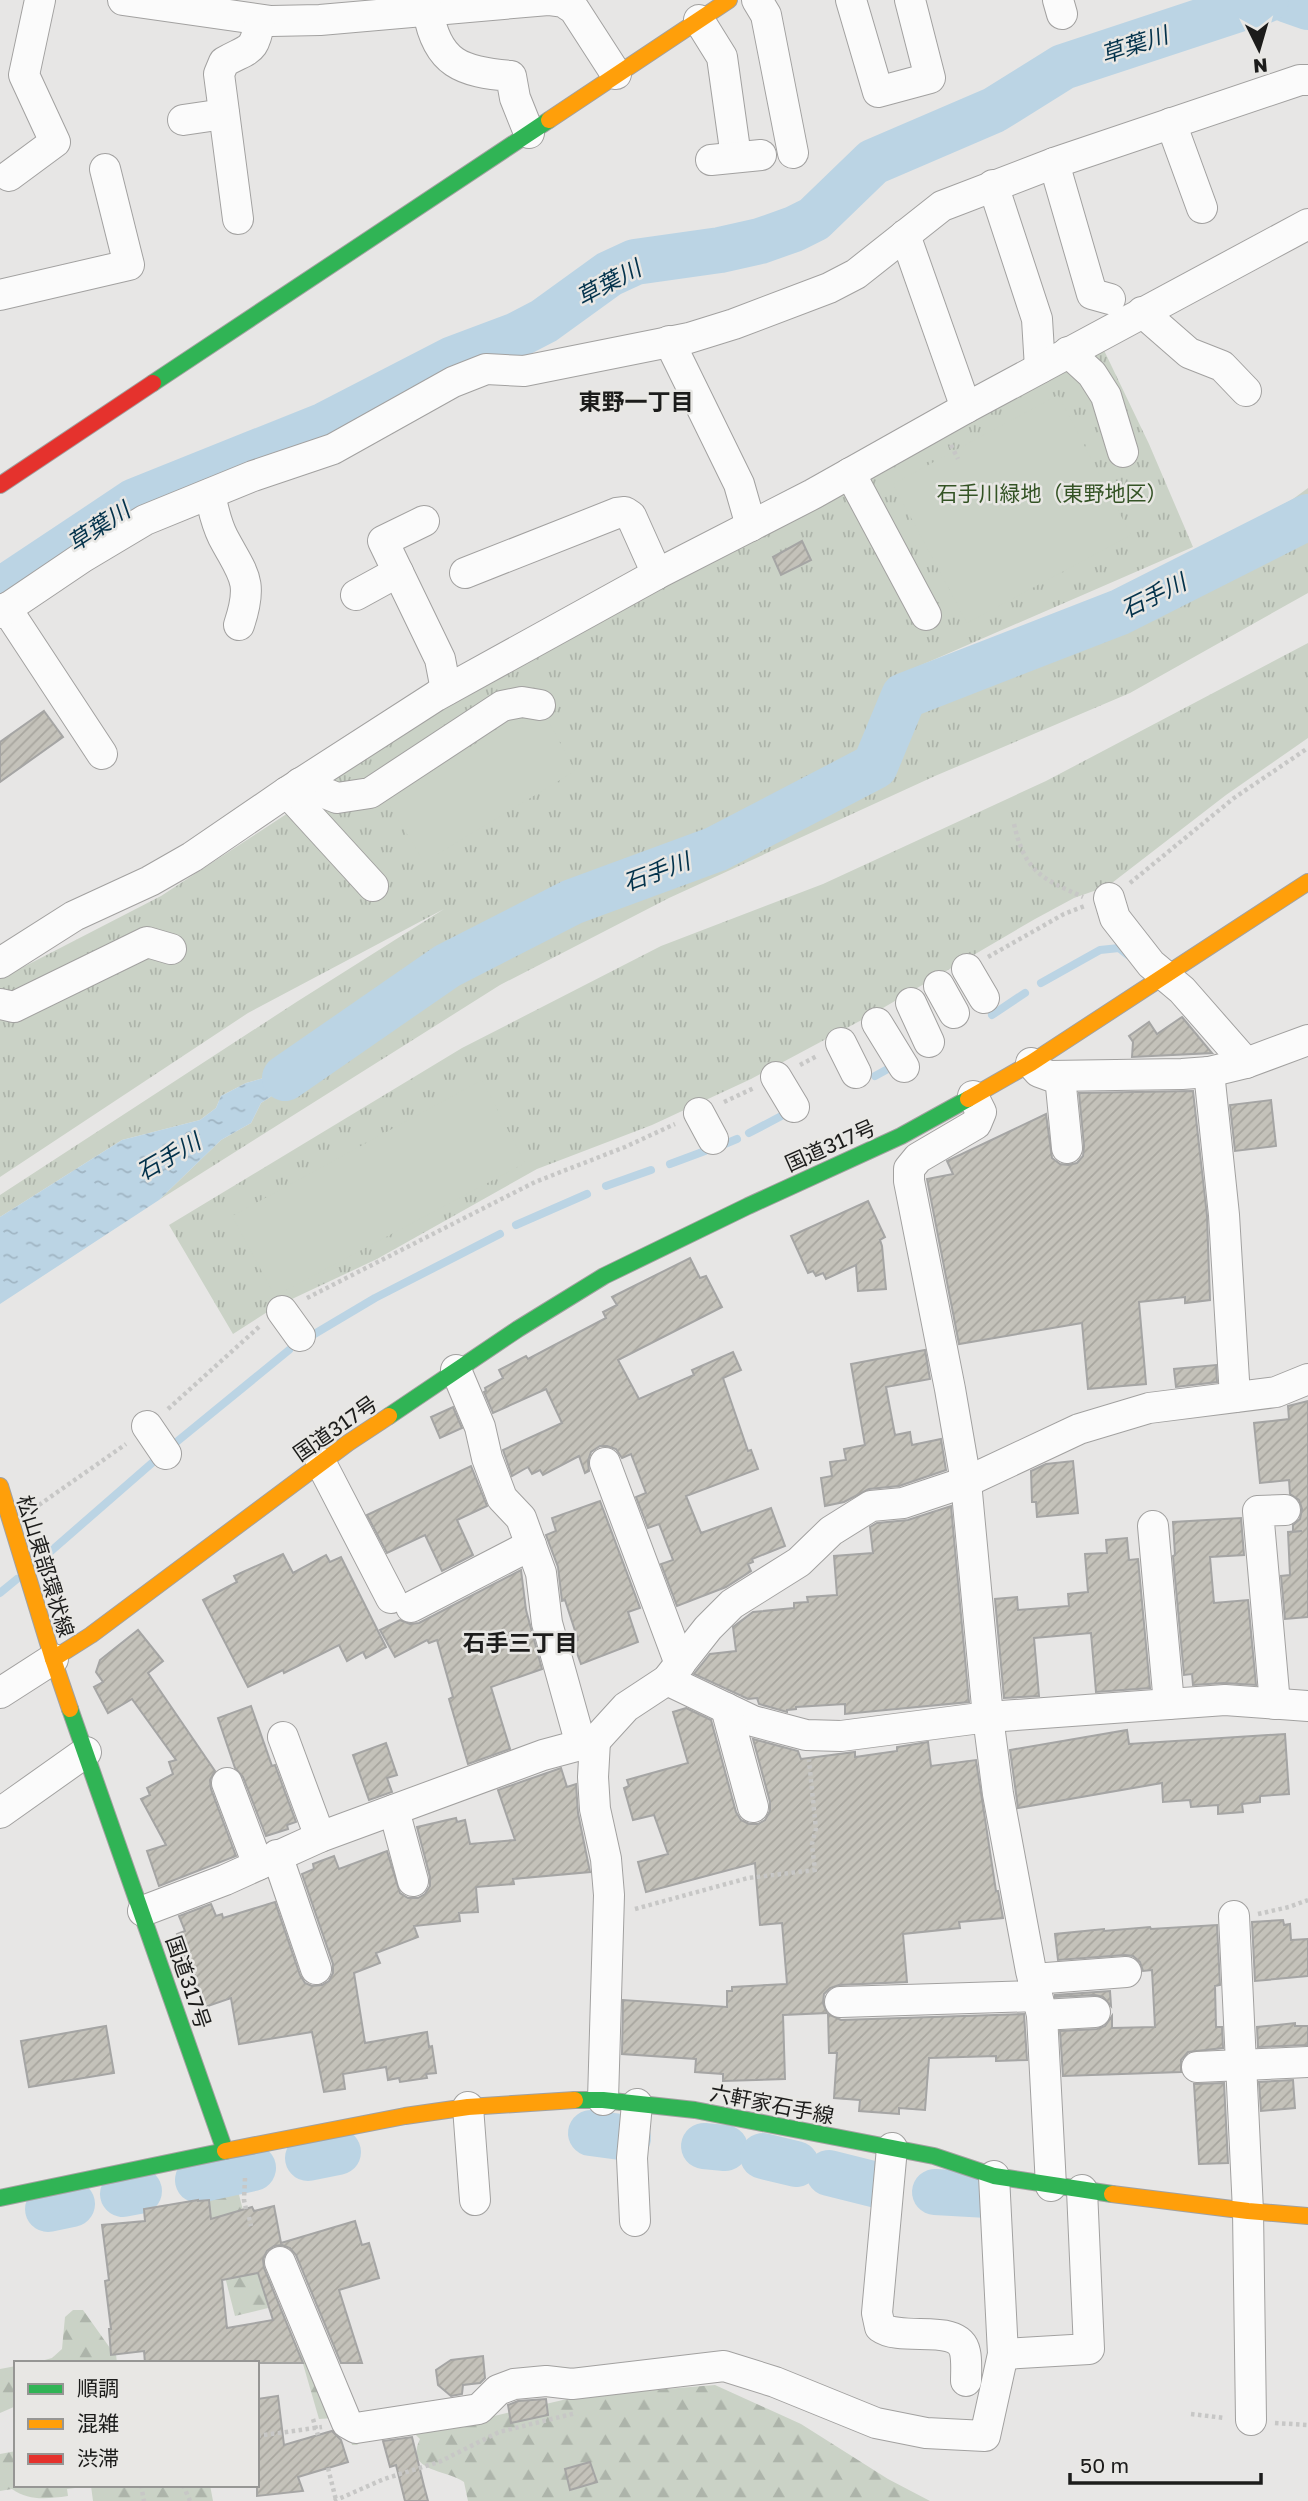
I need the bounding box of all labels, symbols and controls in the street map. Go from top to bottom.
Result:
north arrow [1224,14,1294,84]
water label: 草葉川 [1097,19,1174,68]
text: N [1252,54,1269,79]
water label: 草葉川 [571,252,648,311]
district label: 東野一丁目 [579,387,694,415]
park label: 石手川緑地（東野地区） [937,480,1168,506]
water label: 草葉川 [61,494,137,557]
water label: 石手川 [1116,566,1193,623]
water label: 石手川 [619,845,696,896]
street label: 国道317号 [781,1113,879,1177]
water label: 石手川 [131,1125,207,1185]
street label: 国道317号 [288,1390,382,1466]
street label: 松山東部環状線 [12,1492,80,1640]
district label: 石手三丁目 [463,1628,578,1656]
street label: 国道317号 [161,1932,217,2032]
street label: 六軒家石手線 [708,2079,836,2129]
legend [14,2361,259,2487]
text: 順調 [77,2375,119,2401]
text: 混雑 [77,2410,119,2436]
scale bar [1070,2442,1261,2486]
text: 渋滞 [77,2445,119,2471]
text: 50 m [1080,2452,1129,2478]

